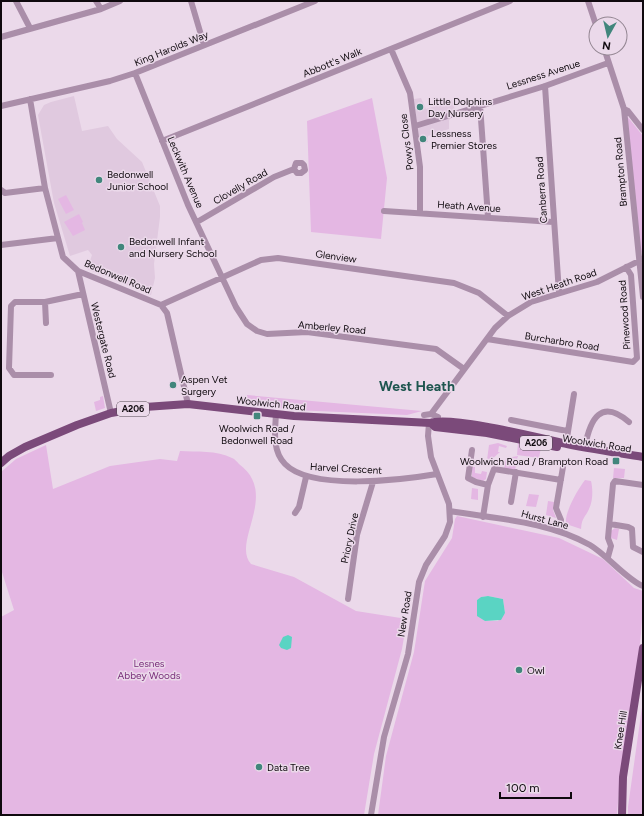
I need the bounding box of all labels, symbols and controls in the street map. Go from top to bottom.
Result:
north arrow [588,16,628,56]
street label: King Harolds Way [132,27,211,69]
text: N [602,38,612,52]
street label: Abbott's Walk [301,45,364,80]
street label: Lessness Avenue [505,56,582,92]
place label: Little Dolphins Day Nursery [428,95,492,120]
marker: Little Dolphins Day Nursery [415,102,425,112]
street label: Powys Close [397,112,416,171]
place label: Lessness Premier Stores [431,127,497,152]
street label: Leckwith Avenue [165,134,207,211]
marker: Lessness Premier Stores [418,134,428,144]
street label: Brampton Road [611,137,630,207]
street label: Canberra Road [533,156,550,224]
street label: Clovelly Road [211,166,270,207]
place label: Bedonwell Junior School [107,168,168,193]
marker: Bedonwell Junior School [94,175,104,185]
street label: Heath Avenue [437,198,502,215]
place label: Bedonwell Infant and Nursery School [129,235,217,260]
marker: Bedonwell Infant and Nursery School [116,242,126,252]
street label: Glenview [315,247,358,266]
street label: Bedonwell Road [82,256,154,297]
street label: West Heath Road [520,266,599,303]
street label: Pinewood Road [616,280,633,350]
street label: Westergate Road [88,301,119,379]
street label: Amberley Road [297,318,367,337]
street label: Burcharbro Road [524,329,600,354]
place label: Aspen Vet Surgery [181,373,228,398]
district label: West Heath [379,378,455,395]
marker: Aspen Vet Surgery [168,380,178,390]
street label: Woolwich Road [236,393,306,414]
road number: A206 [117,402,149,416]
marker: Woolwich Road / Bedonwell Road [252,411,262,421]
place label: Woolwich Road / Bedonwell Road [219,422,295,447]
street label: Woolwich Road [562,432,632,455]
road number: A206 [520,436,552,450]
place label: Woolwich Road / Brampton Road [460,455,608,468]
marker: Woolwich Road / Brampton Road [611,456,621,466]
street label: Harvel Crescent [310,460,383,477]
street label: Hurst Lane [520,507,571,532]
street label: Priory Drive [338,511,361,565]
street label: New Road [394,590,415,638]
park label: Lesnes Abbey Woods [118,657,181,682]
place label: Owl [527,664,545,677]
marker: Owl [514,665,524,675]
street label: Knee Hill [611,710,630,750]
place label: Data Tree [267,761,310,774]
marker: Data Tree [254,762,264,772]
scale bar [500,774,571,800]
text: 100 m [506,781,540,795]

